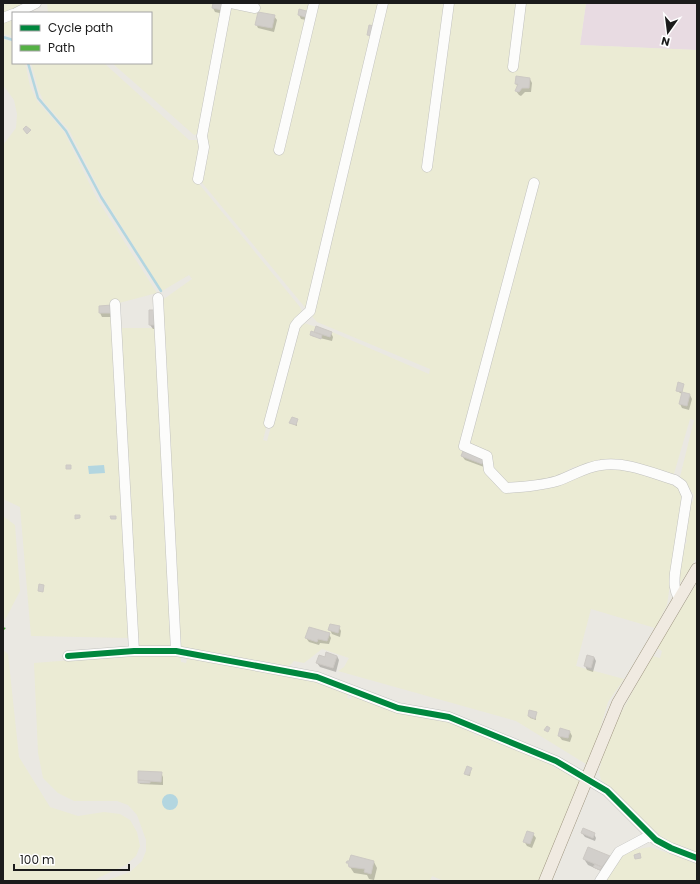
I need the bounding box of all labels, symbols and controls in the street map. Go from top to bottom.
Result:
legend [12,12,152,64]
north arrow [648,12,688,52]
text: Cycle path [48,19,113,36]
text: N [660,33,672,50]
text: Path [48,39,75,56]
scale bar [14,846,129,872]
text: 100 m [20,851,54,868]

